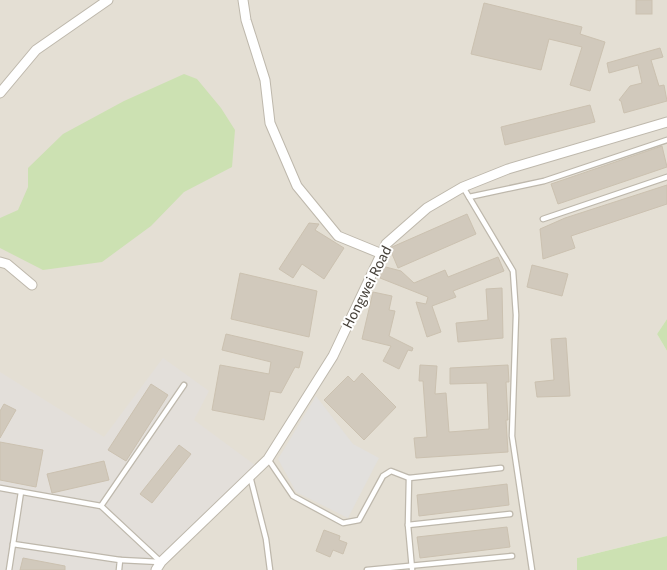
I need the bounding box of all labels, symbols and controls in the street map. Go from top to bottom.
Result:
street label: Hongwei Road [338,242,397,332]

